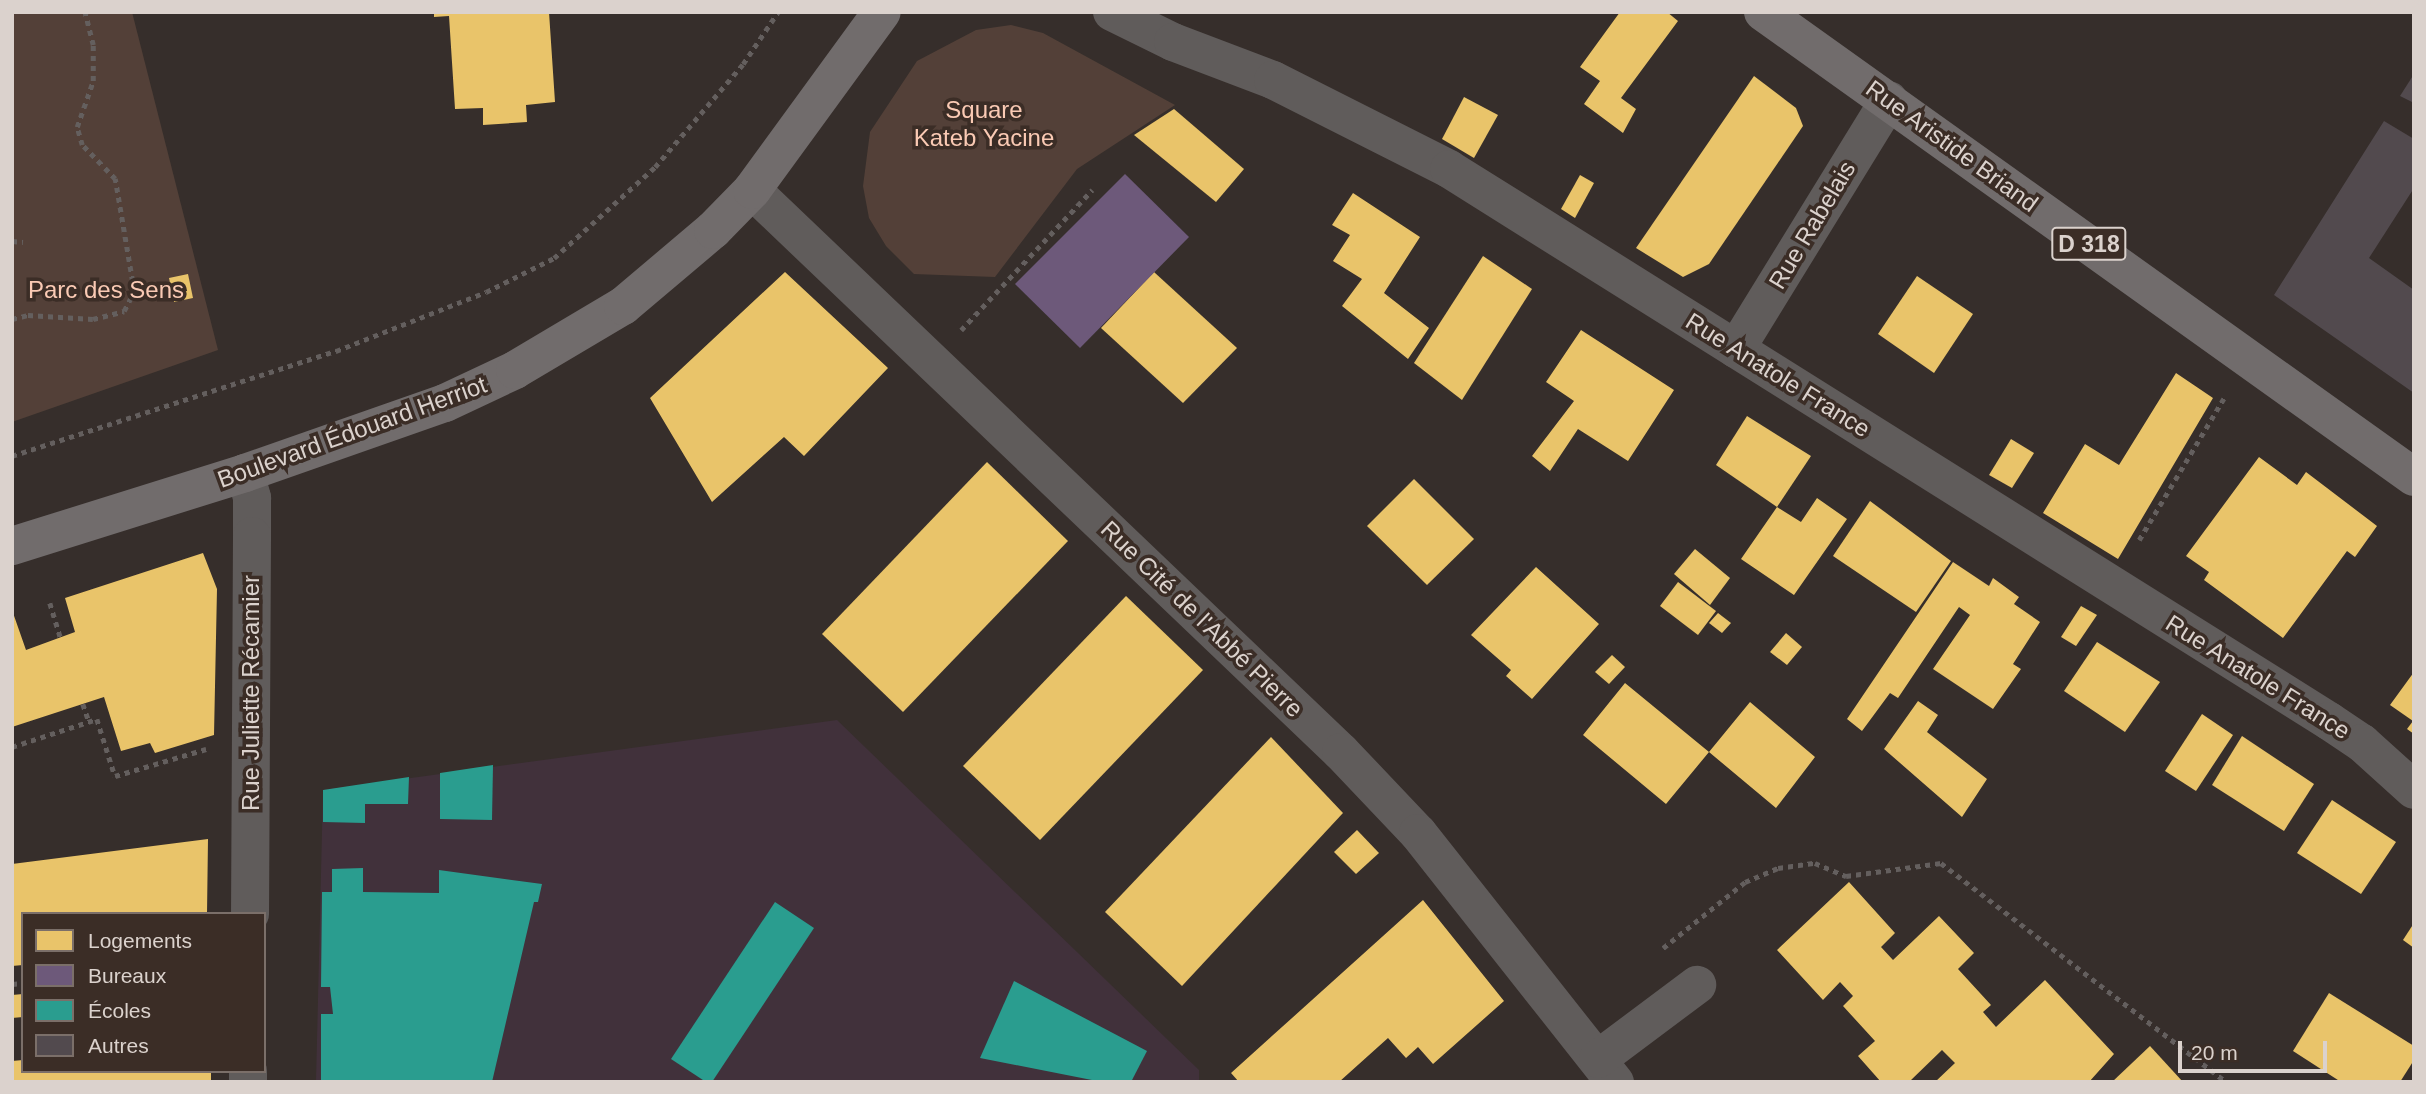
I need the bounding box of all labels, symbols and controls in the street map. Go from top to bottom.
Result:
street label: Rue Aristide Briand [1860,74,2044,218]
park label: Square Kateb Yacine [914,96,1054,152]
street label: Rue Rabelais [1763,156,1861,294]
road number: D 318 [2050,224,2128,264]
park label: Parc des Sens [28,276,184,304]
street label: Rue Anatole France [1680,306,1876,444]
street label: Boulevard Édouard Herriot [214,370,490,494]
street label: Rue Cité de l'Abbé Pierre [1095,515,1309,723]
street label: Rue Juliette Récamier [237,575,265,811]
street label: Rue Anatole France [2160,608,2356,746]
legend [21,912,266,1073]
text: Logements [88,929,192,952]
text: Bureaux [88,964,166,987]
text: Écoles [88,999,151,1022]
scale bar [2181,1028,2330,1072]
text: Autres [88,1034,149,1057]
text: 20 m [2191,1041,2238,1064]

